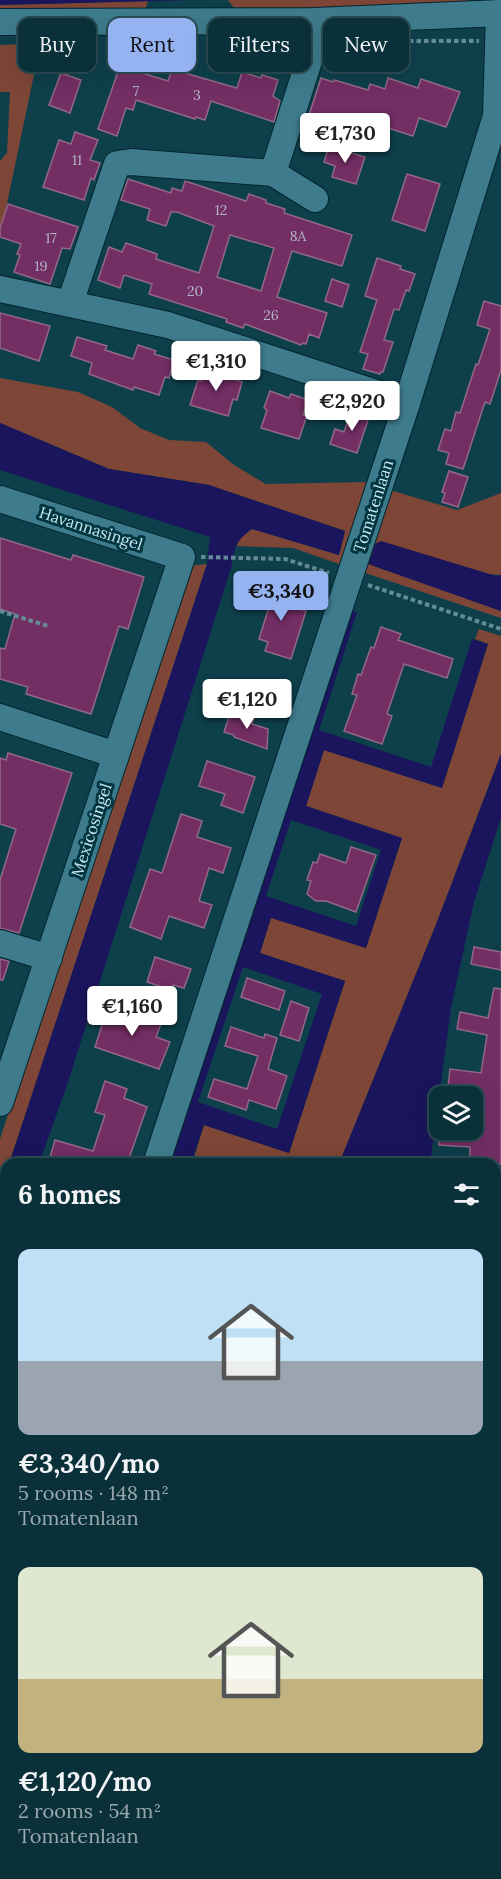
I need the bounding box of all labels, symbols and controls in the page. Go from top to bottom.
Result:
chip: Buy [18,18,96,72]
chip: Rent [108,18,196,72]
chip: Filters [208,18,311,72]
chip: New [323,18,409,72]
house number: 7 [133,82,140,100]
house number: 3 [193,86,201,104]
pin: €1,730 [296,113,394,164]
text: €1,730 [314,120,376,145]
house number: 11 [72,151,82,169]
house number: 12 [215,201,227,219]
house number: 8A [290,227,307,245]
house number: 17 [45,229,57,247]
house number: 19 [34,257,48,275]
house number: 20 [187,282,203,300]
house number: 26 [263,306,279,324]
pin: €1,310 [167,341,265,392]
text: €1,310 [185,348,247,373]
pin: €2,920 [303,381,401,432]
text: €2,920 [319,388,385,413]
street label: Tomatenlaan [349,457,397,555]
street label: Havannasingel [37,502,145,554]
pin: €3,340 [232,571,330,622]
text: €3,340 [247,578,315,603]
pin: €1,120 [198,679,296,730]
text: €1,120 [217,686,277,711]
street label: Mexicosingel [66,781,116,879]
pin: €1,160 [83,986,181,1037]
text: €1,160 [101,993,163,1018]
map controls [429,1086,483,1140]
button: layers [429,1086,483,1140]
text: 6 homes [18,1178,121,1211]
icon: filters [450,1178,483,1211]
icon: home [197,1288,305,1396]
text: €3,340/mo [18,1447,160,1480]
text: 5 rooms · 148 m² [18,1480,169,1505]
text: Tomatenlaan [18,1505,139,1530]
icon: home [197,1606,305,1714]
text: €1,120/mo [18,1765,151,1798]
text: 2 rooms · 54 m² [18,1798,161,1823]
text: Tomatenlaan [18,1823,139,1848]

